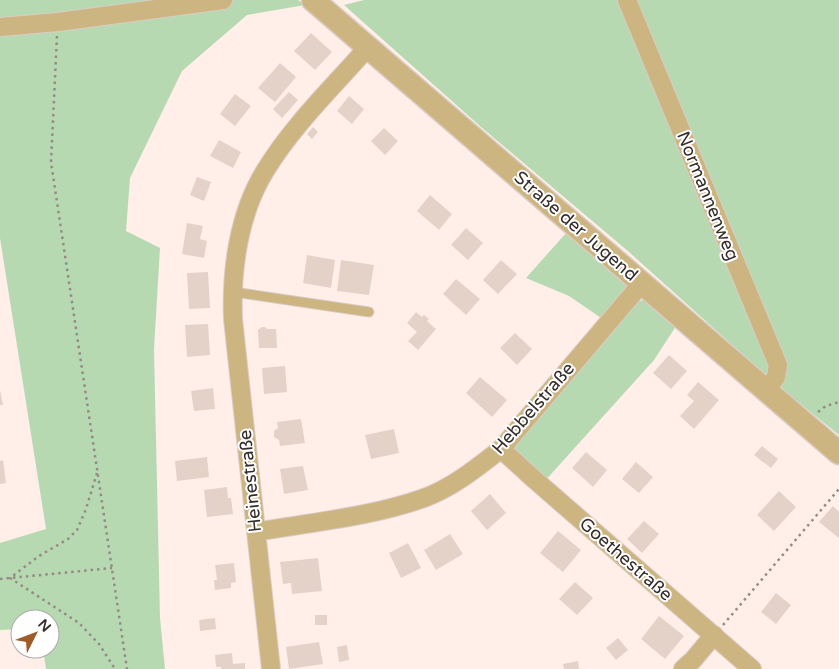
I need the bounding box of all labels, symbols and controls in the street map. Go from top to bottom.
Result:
street label: Normannenweg [672,128,744,264]
street label: Straße der Jugend [510,166,642,286]
street label: Hebbelstraße [487,358,579,458]
street label: Heinestraße [234,429,266,533]
street label: Goethestraße [575,513,677,605]
north arrow [10,609,60,659]
text: N [34,616,54,636]

